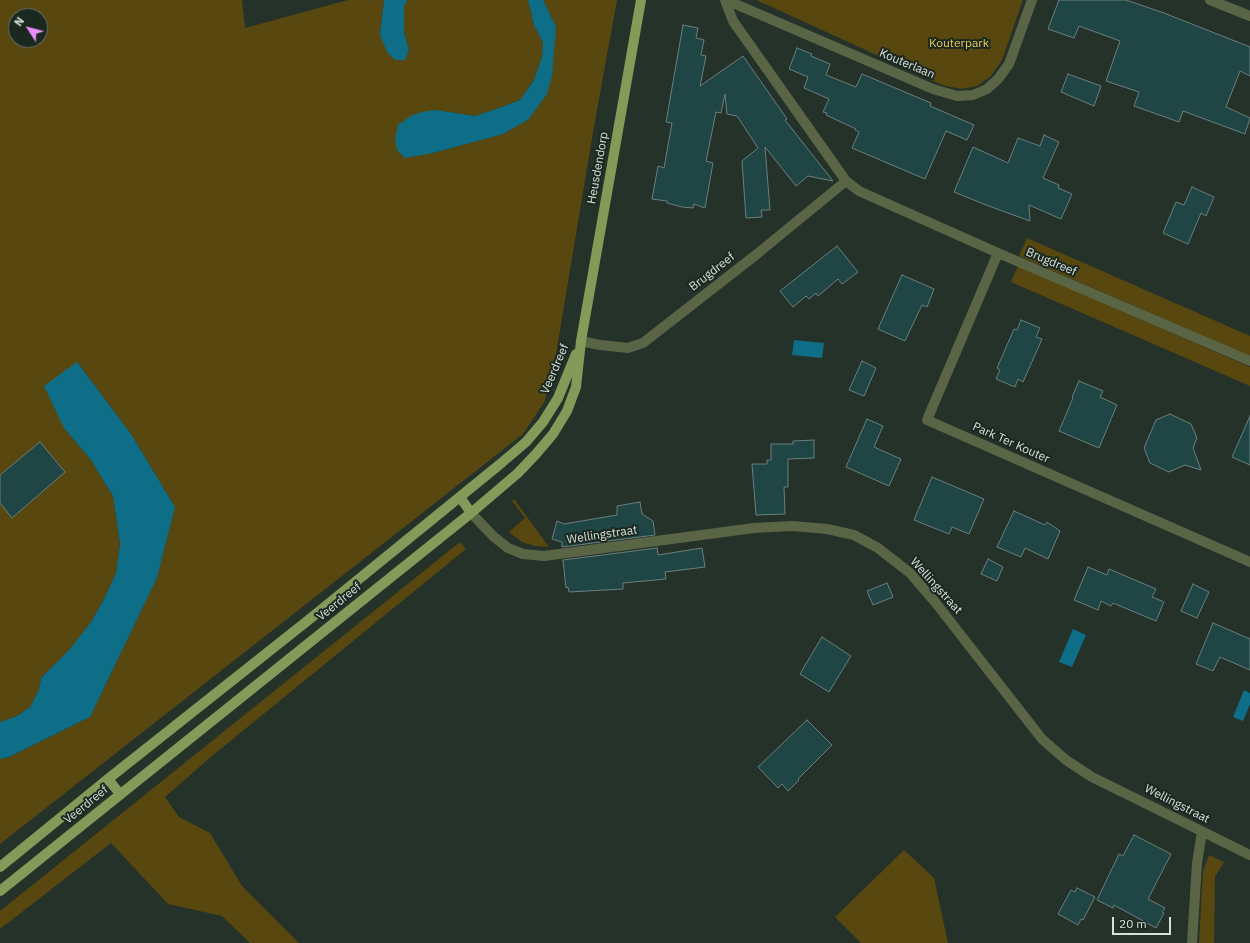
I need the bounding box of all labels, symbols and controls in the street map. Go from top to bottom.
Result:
north arrow [8,8,48,48]
text: N [11,14,27,29]
park label: Kouterpark [929,37,989,51]
street label: Kouterlaan [877,46,937,82]
street label: Heusdendorp [585,131,611,205]
street label: Brugdreef [1023,245,1079,279]
street label: Brugdreef [686,250,738,294]
street label: Veerdreef [538,342,572,396]
street label: Park Ter Kouter [970,420,1052,466]
street label: Wellingstraat [566,523,638,547]
street label: Wellingstraat [907,555,965,617]
street label: Veerdreef [314,580,364,624]
street label: Wellingstraat [1142,781,1212,827]
street label: Veerdreef [61,783,111,827]
scale bar [1114,909,1173,935]
text: 20 m [1119,916,1147,931]

